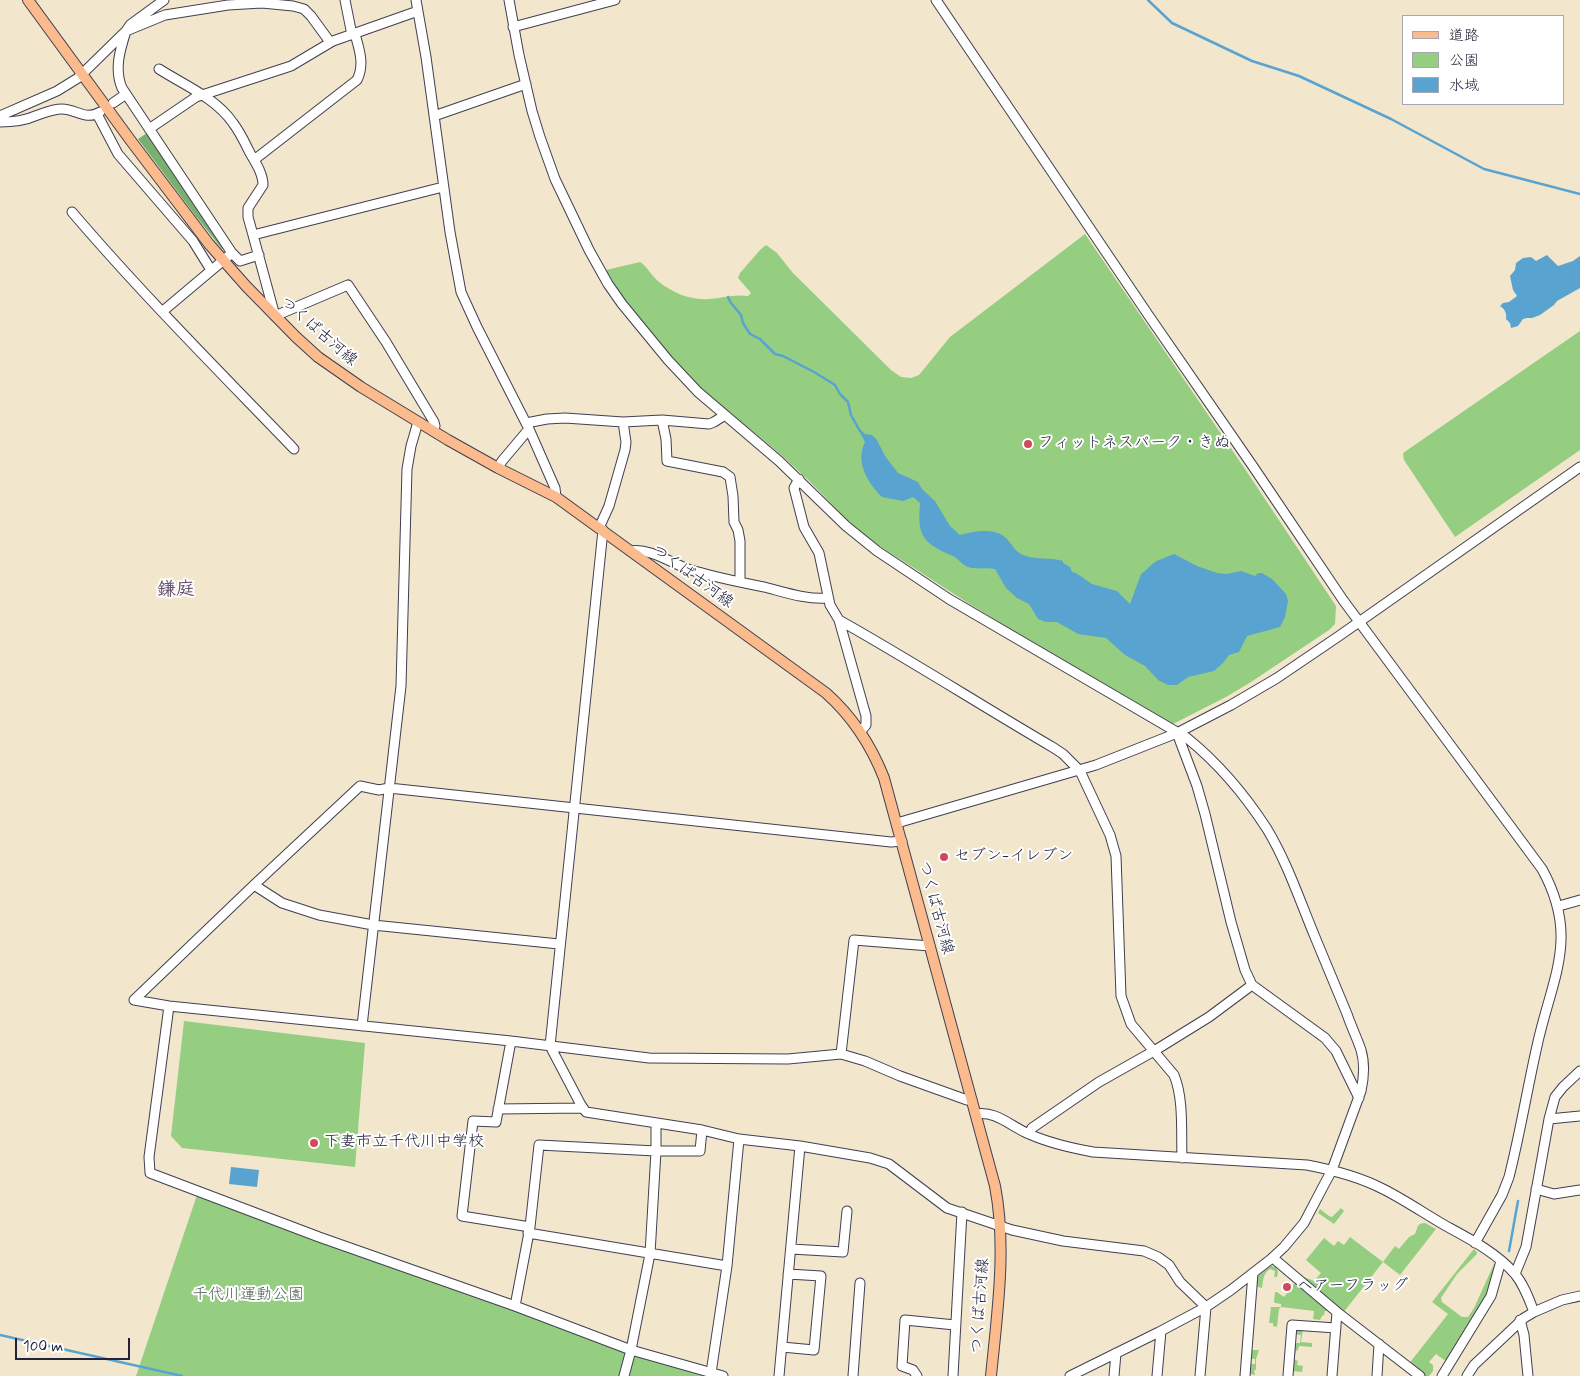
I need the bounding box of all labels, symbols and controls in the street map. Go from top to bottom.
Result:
legend [1402,15,1565,105]
text: 道路 [1449,26,1479,46]
text: 公園 [1449,51,1479,71]
text: 水域 [1449,76,1479,96]
street label: つくば古河線 [275,293,361,371]
place label: フィットネスパーク・きぬ [1038,434,1230,454]
marker: フィットネスパーク・きぬ [1022,438,1034,450]
street label: つくば古河線 [648,541,736,613]
district label: 鎌庭 [157,580,195,602]
place label: セブン-イレブン [954,847,1073,867]
marker: セブン-イレブン [938,851,950,863]
street label: つくば古河線 [913,859,957,957]
place label: 下妻市立千代川中学校 [324,1133,484,1153]
marker: 下妻市立千代川中学校 [308,1137,320,1149]
street label: つくば古河線 [968,1257,994,1355]
place label: ヘアーフラッグ [1297,1277,1408,1297]
marker: ヘアーフラッグ [1281,1281,1293,1293]
park label: 千代川運動公園 [192,1286,304,1306]
scale bar [18,1328,132,1360]
text: 100 m [23,1337,63,1357]

